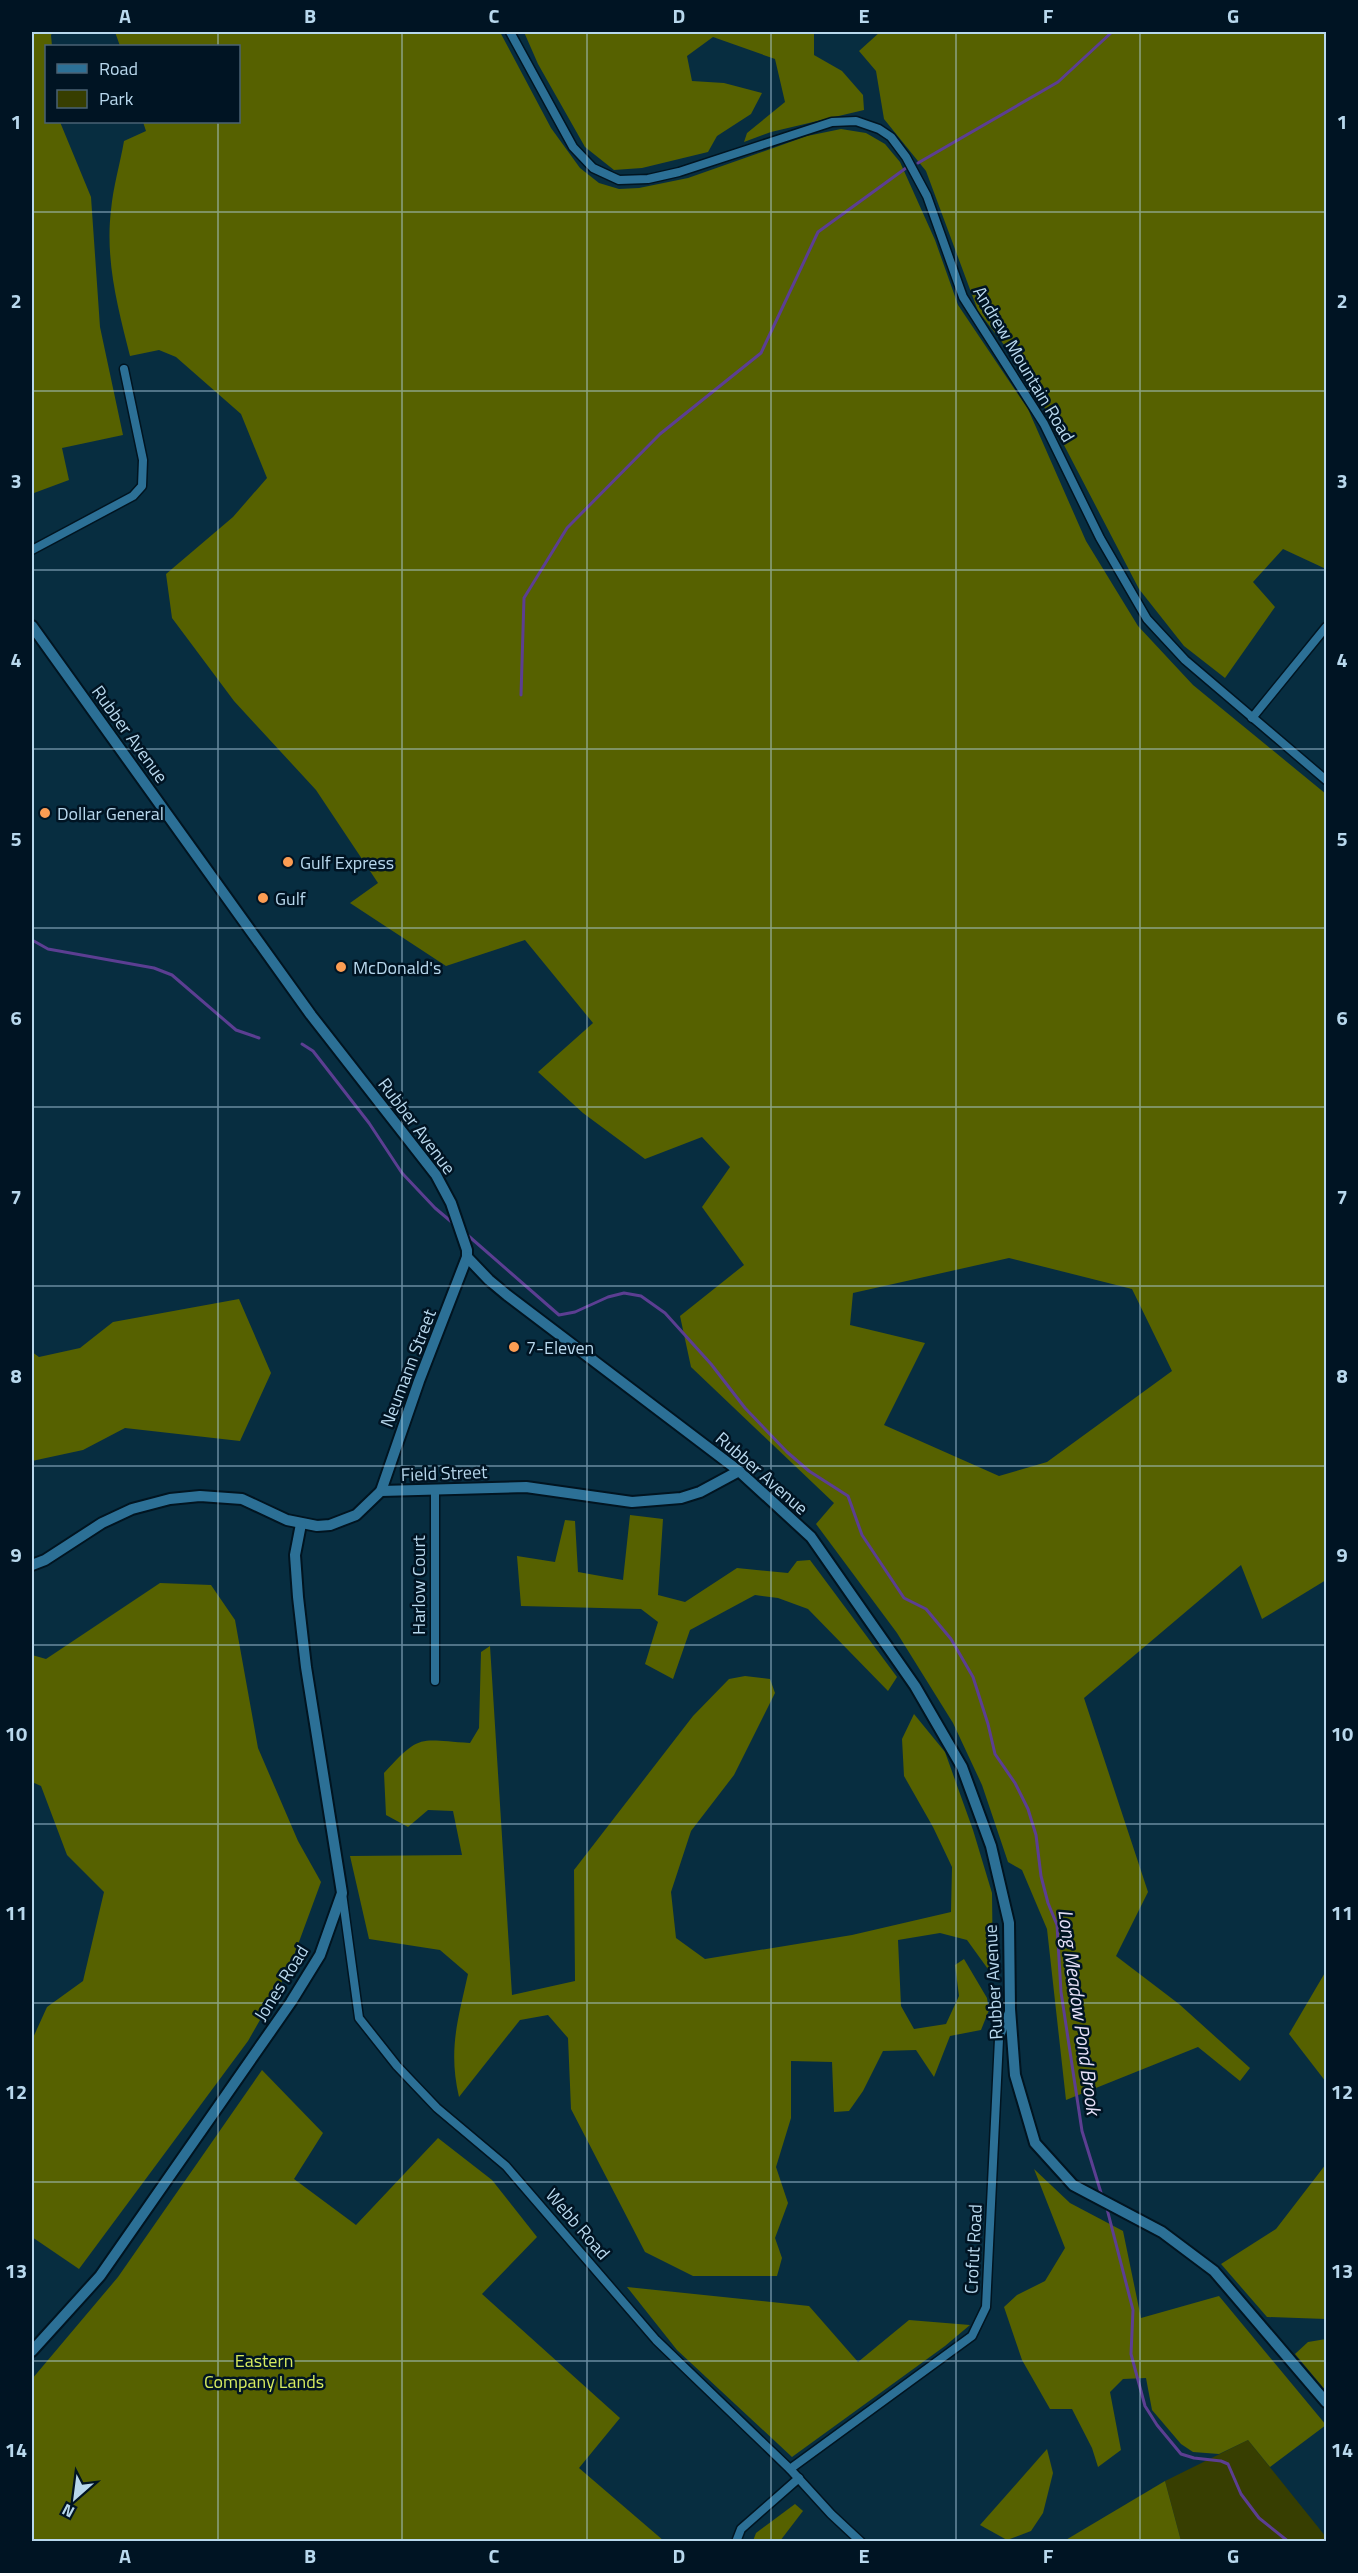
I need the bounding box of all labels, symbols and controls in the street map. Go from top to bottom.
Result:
text: A [119,0,131,31]
text: B [304,0,316,31]
text: C [489,0,500,31]
text: D [673,0,685,31]
text: E [858,0,870,31]
text: F [1043,0,1054,31]
text: G [1227,0,1239,31]
legend [45,45,240,123]
text: Road [99,55,138,82]
text: Park [99,85,134,112]
text: 1 [10,106,22,137]
text: 1 [1336,106,1348,137]
street label: Andrew Mountain Road [967,281,1081,447]
text: 2 [10,285,22,316]
text: 2 [1336,285,1348,316]
text: 3 [10,465,22,496]
text: 3 [1336,465,1348,496]
text: 4 [10,644,22,675]
text: 4 [1336,644,1348,675]
street label: Rubber Avenue [85,680,175,788]
place label: Dollar General [57,800,164,827]
marker: Dollar General [38,806,52,820]
text: 5 [10,823,22,854]
text: 5 [1336,823,1348,854]
place label: Gulf Express [300,849,394,876]
marker: Gulf Express [281,855,295,869]
place label: Gulf [275,885,306,912]
marker: Gulf [256,891,270,905]
place label: McDonald's [353,954,441,981]
marker: McDonald's [334,960,348,974]
text: 6 [10,1002,22,1033]
text: 6 [1336,1002,1348,1033]
street label: Rubber Avenue [372,1072,462,1180]
text: 7 [10,1181,22,1212]
text: 7 [1336,1181,1348,1212]
street label: Neumann Street [373,1304,443,1431]
place label: 7-Eleven [526,1334,594,1361]
marker: 7-Eleven [507,1340,521,1354]
text: 8 [10,1360,22,1391]
text: 8 [1336,1360,1348,1391]
street label: Rubber Avenue [710,1425,814,1521]
street label: Field Street [400,1458,488,1488]
street label: Harlow Court [405,1534,432,1635]
text: 9 [10,1539,22,1570]
text: 9 [1336,1539,1348,1570]
text: 10 [5,1718,27,1749]
text: 10 [1331,1718,1353,1749]
text: 11 [5,1897,27,1928]
text: 11 [1331,1897,1353,1928]
water label: Long Meadow Pond Brook [1050,1907,1110,2119]
street label: Rubber Avenue [977,1924,1009,2040]
street label: Jones Road [247,1940,315,2026]
text: 12 [5,2076,27,2107]
text: 12 [1331,2076,1353,2107]
street label: Webb Road [539,2182,617,2266]
street label: Crofut Road [957,2203,989,2295]
text: 13 [5,2255,27,2286]
text: 13 [1331,2255,1353,2286]
park label: Eastern Company Lands [204,2347,324,2395]
text: 14 [5,2434,27,2465]
text: 14 [1331,2434,1353,2465]
north arrow [45,2468,105,2528]
text: N [57,2498,78,2524]
text: A [119,2540,131,2571]
text: B [304,2540,316,2571]
text: C [489,2540,500,2571]
text: D [673,2540,685,2571]
text: E [858,2540,870,2571]
text: F [1043,2540,1054,2571]
text: G [1227,2540,1239,2571]

